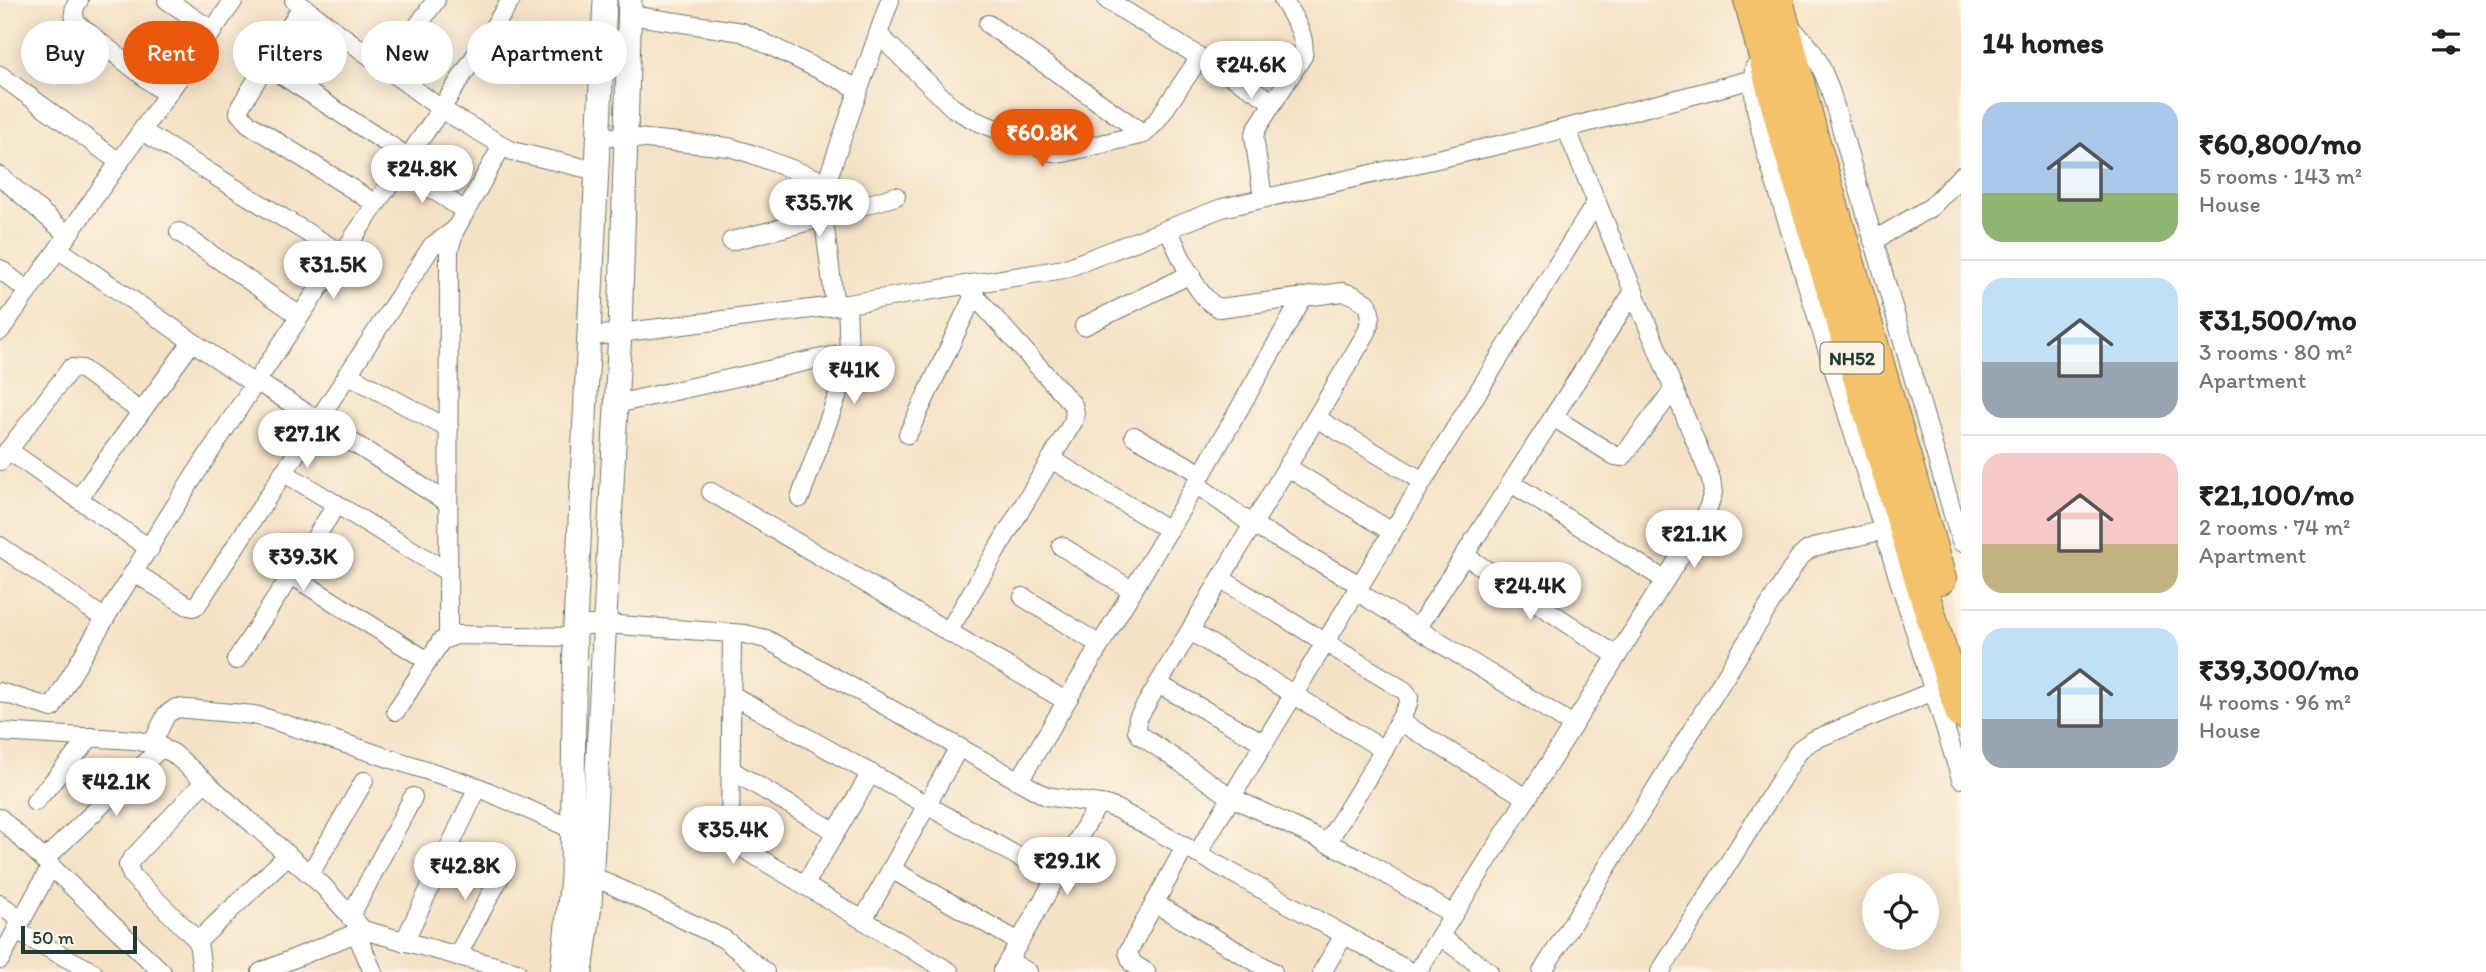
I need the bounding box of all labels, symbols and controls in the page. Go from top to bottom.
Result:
chip: Buy [21,21,109,84]
chip: Rent [123,21,219,84]
chip: Filters [233,21,347,84]
chip: New [361,21,453,84]
chip: Apartment [467,21,627,84]
icon: filters [2427,23,2465,61]
text: 14 homes [1982,24,2104,61]
pin: ₹24.6K [1194,42,1308,101]
text: ₹24.6K [1216,50,1286,78]
pin: ₹60.8K [985,110,1099,169]
text: ₹60.8K [1007,118,1077,146]
text: ₹60,800/mo [2199,125,2362,162]
icon: home [2038,130,2122,214]
pin: ₹24.8K [365,146,479,205]
text: ₹24.8K [387,154,457,182]
text: 5 rooms · 143 m² [2199,162,2362,190]
pin: ₹35.7K [762,180,876,239]
text: ₹35.7K [785,188,853,216]
text: House [2199,190,2261,218]
pin: ₹31.5K [276,242,390,301]
text: ₹31.5K [300,250,366,278]
text: ₹31,500/mo [2199,301,2357,338]
icon: home [2038,306,2122,390]
text: 3 rooms · 80 m² [2199,338,2353,366]
road number: NH52 [1820,342,1884,374]
pin: ₹41K [813,346,895,406]
text: ₹41K [829,355,879,383]
text: Apartment [2199,366,2306,394]
pin: ₹27.1K [250,410,364,470]
text: ₹27.1K [274,419,340,447]
text: ₹21,100/mo [2199,476,2354,513]
icon: home [2038,481,2122,565]
pin: ₹21.1K [1637,510,1751,570]
text: 2 rooms · 74 m² [2199,513,2351,541]
text: ₹21.1K [1661,519,1727,547]
pin: ₹39.3K [246,534,360,593]
text: Apartment [2199,541,2306,569]
text: ₹39.3K [269,542,337,570]
pin: ₹24.4K [1473,562,1587,622]
text: ₹24.4K [1494,571,1566,599]
text: ₹39,300/mo [2199,651,2359,688]
icon: home [2038,656,2122,740]
text: 4 rooms · 96 m² [2199,688,2351,716]
text: House [2199,716,2261,744]
pin: ₹42.1K [59,758,173,818]
text: ₹42.1K [82,767,150,795]
pin: ₹35.4K [676,806,790,866]
text: ₹35.4K [698,815,768,843]
pin: ₹29.1K [1010,838,1124,897]
pin: ₹42.8K [408,842,522,902]
text: ₹29.1K [1034,846,1100,874]
text: ₹42.8K [430,851,500,879]
map controls [1862,873,1939,950]
button: locate [1862,873,1939,950]
scale bar [21,923,136,955]
text: 50 m [32,926,74,949]

